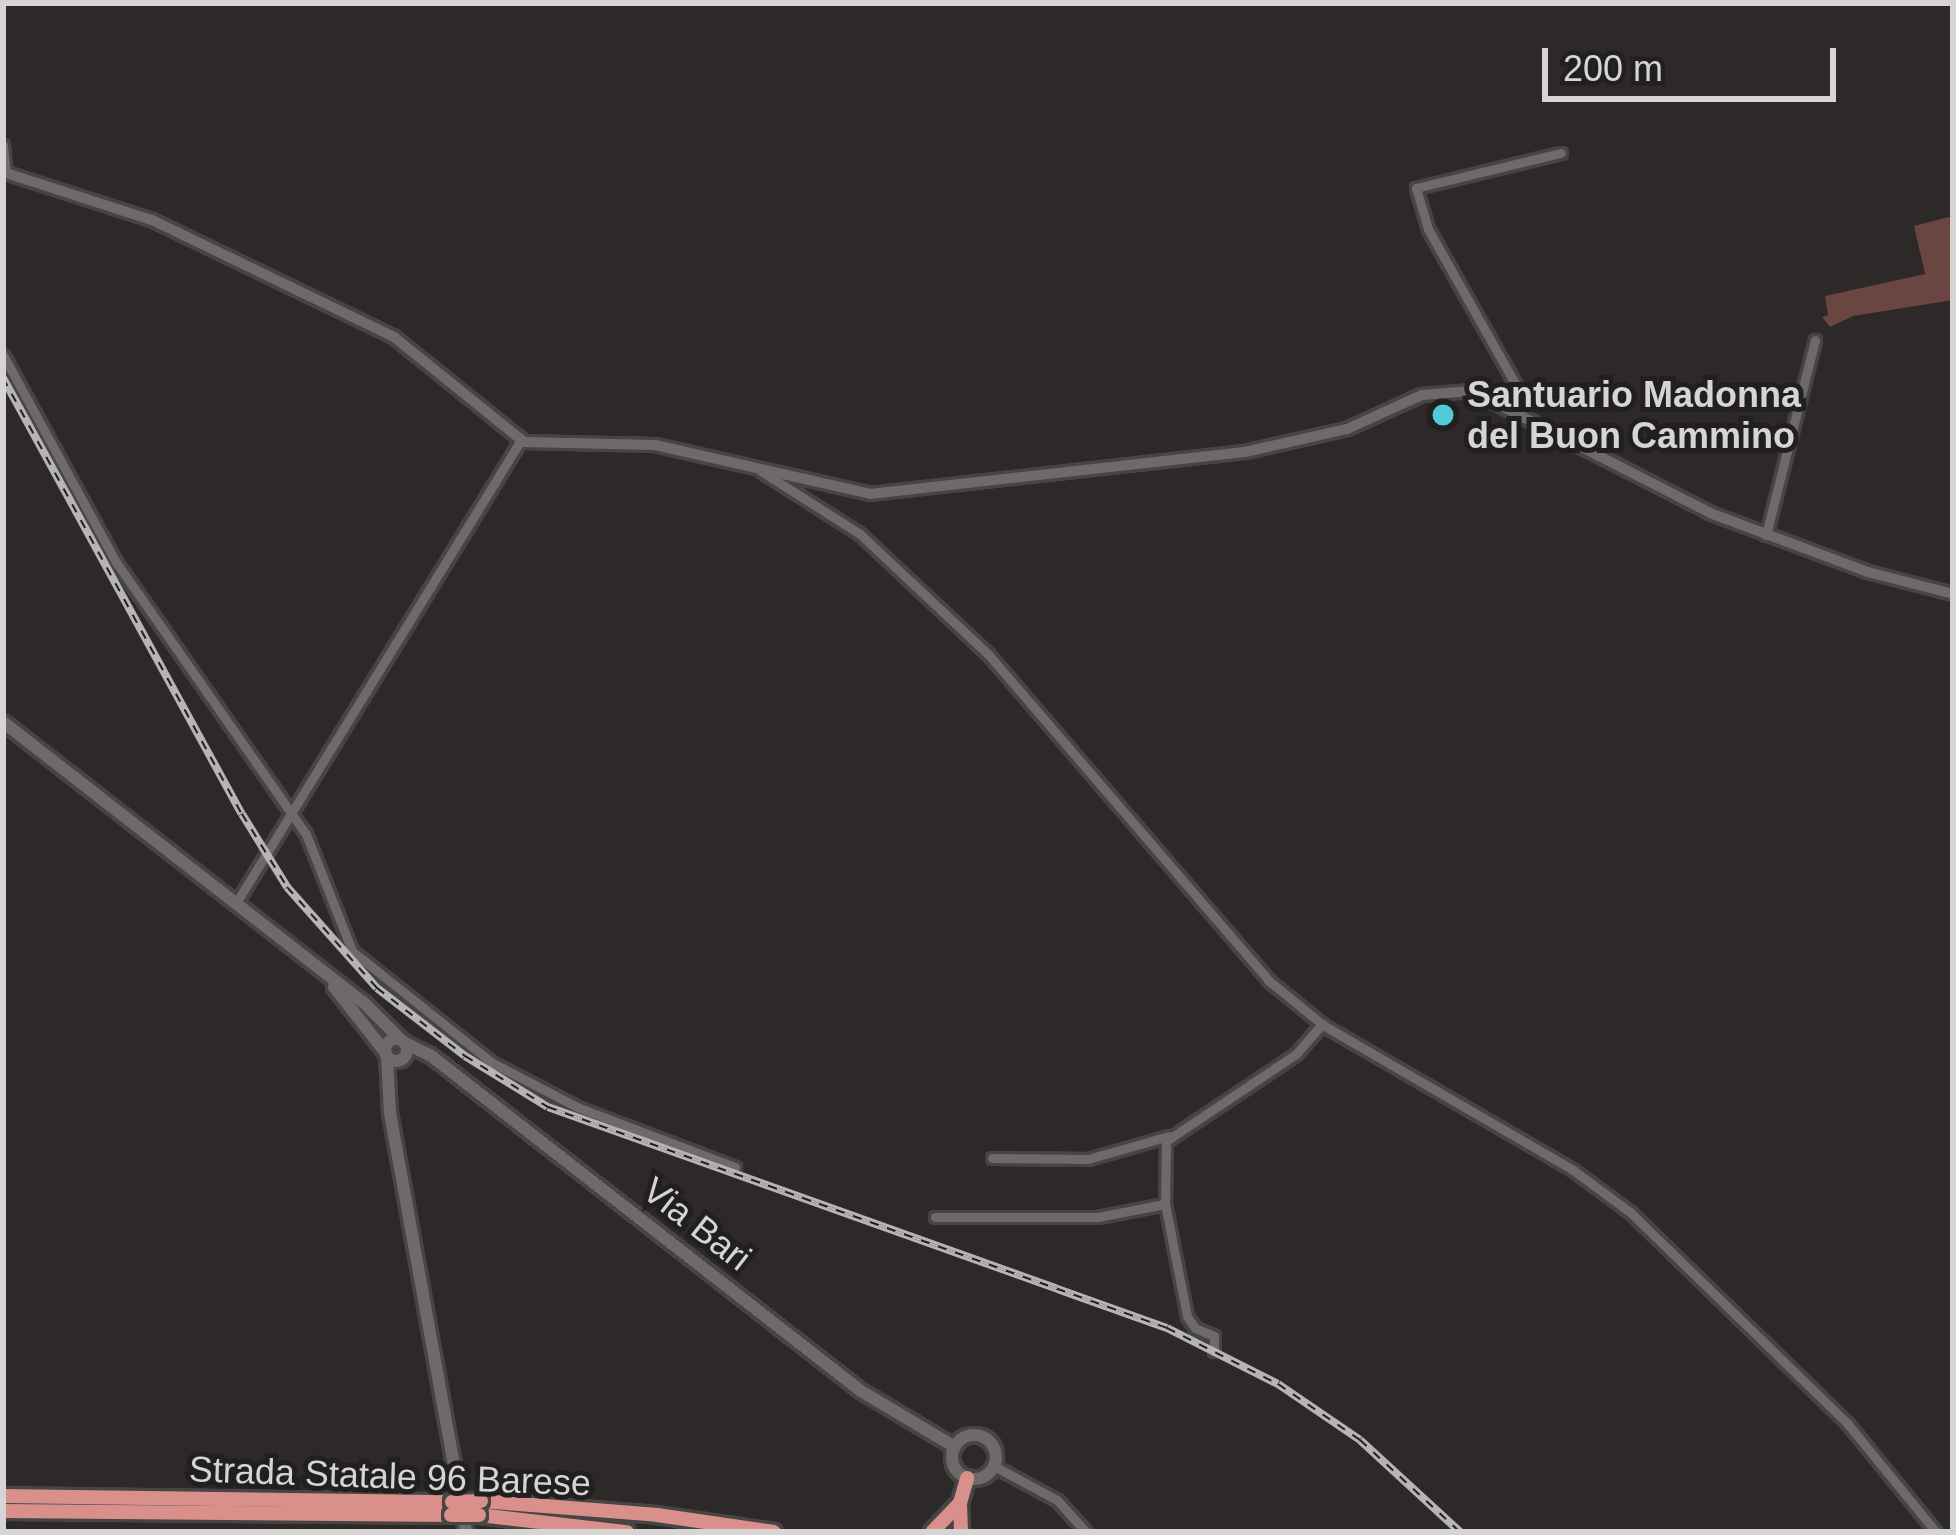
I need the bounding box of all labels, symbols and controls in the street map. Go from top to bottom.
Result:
scale bar [1548,24,1842,98]
text: 200 m [1563,48,1663,89]
place label: Santuario Madonna del Buon Cammino [1467,372,1801,457]
marker: Santuario Madonna del Buon Cammino [1430,402,1456,428]
street label: Via Bari [634,1168,760,1280]
street label: Strada Statale 96 Barese [188,1447,592,1505]

